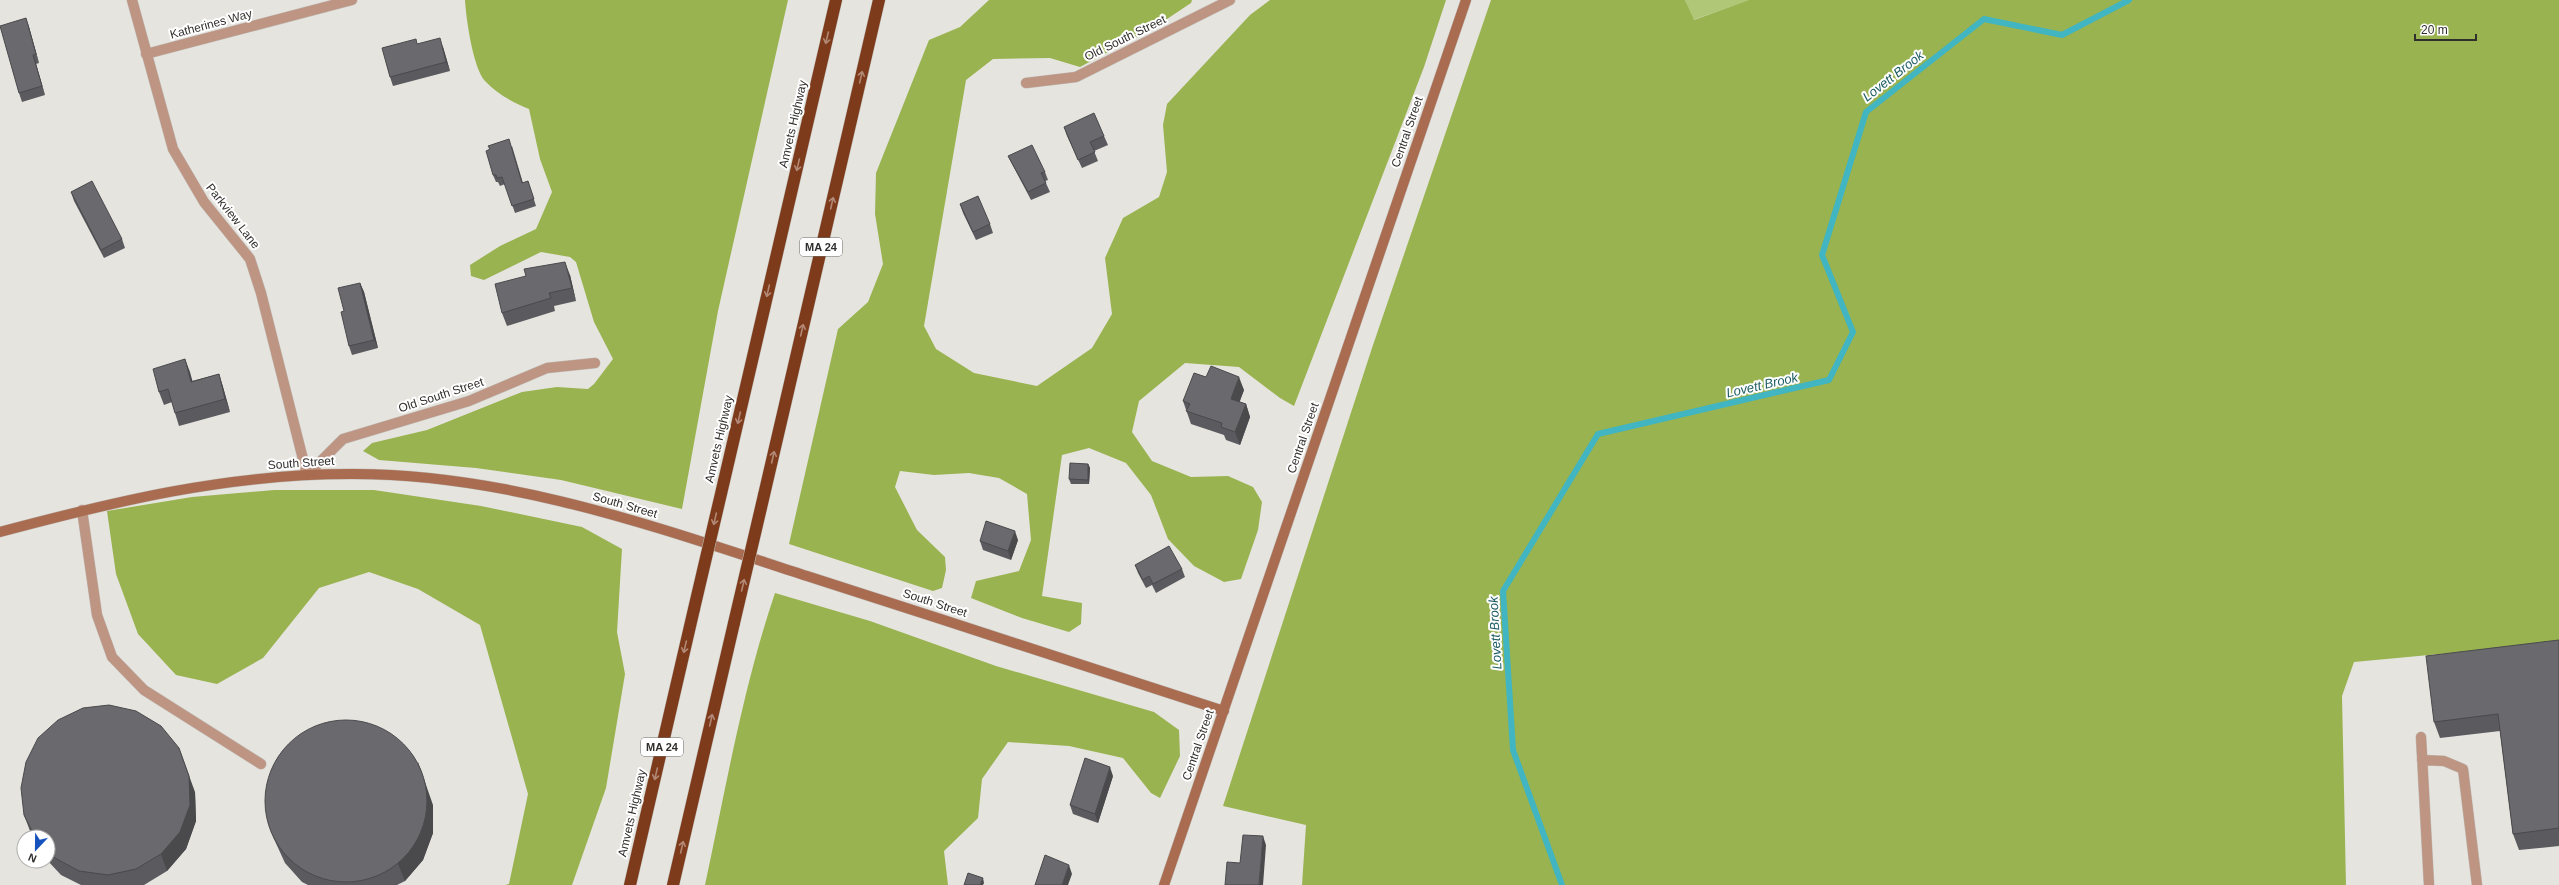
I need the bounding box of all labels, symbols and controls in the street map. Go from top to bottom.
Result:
street label: Katherines Way [168,6,254,42]
street label: Old South Street [1082,12,1169,64]
scale bar [2415,16,2476,42]
text: 20 m [2421,23,2448,37]
one-way arrow [823,31,831,44]
water label: Lovett Brook [1860,47,1928,104]
one-way arrow [858,71,865,84]
street label: Amvets Highway [776,79,810,169]
street label: Central Street [1388,94,1426,169]
one-way arrow [793,158,801,171]
street label: Parkview Lane [203,181,263,252]
one-way arrow [828,197,836,210]
road number: MA 24 [800,238,842,256]
one-way arrow [764,284,772,297]
one-way arrow [799,324,807,337]
water label: Lovett Brook [1725,369,1801,401]
street label: Old South Street [397,374,486,415]
street label: Amvets Highway [702,394,736,484]
street label: Central Street [1284,400,1322,475]
one-way arrow [734,411,742,424]
one-way arrow [770,450,777,463]
street label: South Street [267,454,335,472]
street label: South Street [591,489,660,521]
one-way arrow [710,512,718,525]
one-way arrow [740,579,747,592]
street label: South Street [901,586,970,620]
water label: Lovett Brook [1486,595,1504,670]
one-way arrow [681,640,689,653]
street label: Central Street [1179,707,1217,782]
one-way arrow [708,714,716,727]
road number: MA 24 [641,738,683,756]
one-way arrow [651,767,659,780]
street label: Amvets Highway [615,768,649,858]
north arrow [16,829,56,869]
one-way arrow [678,841,686,854]
text: N [26,851,38,865]

